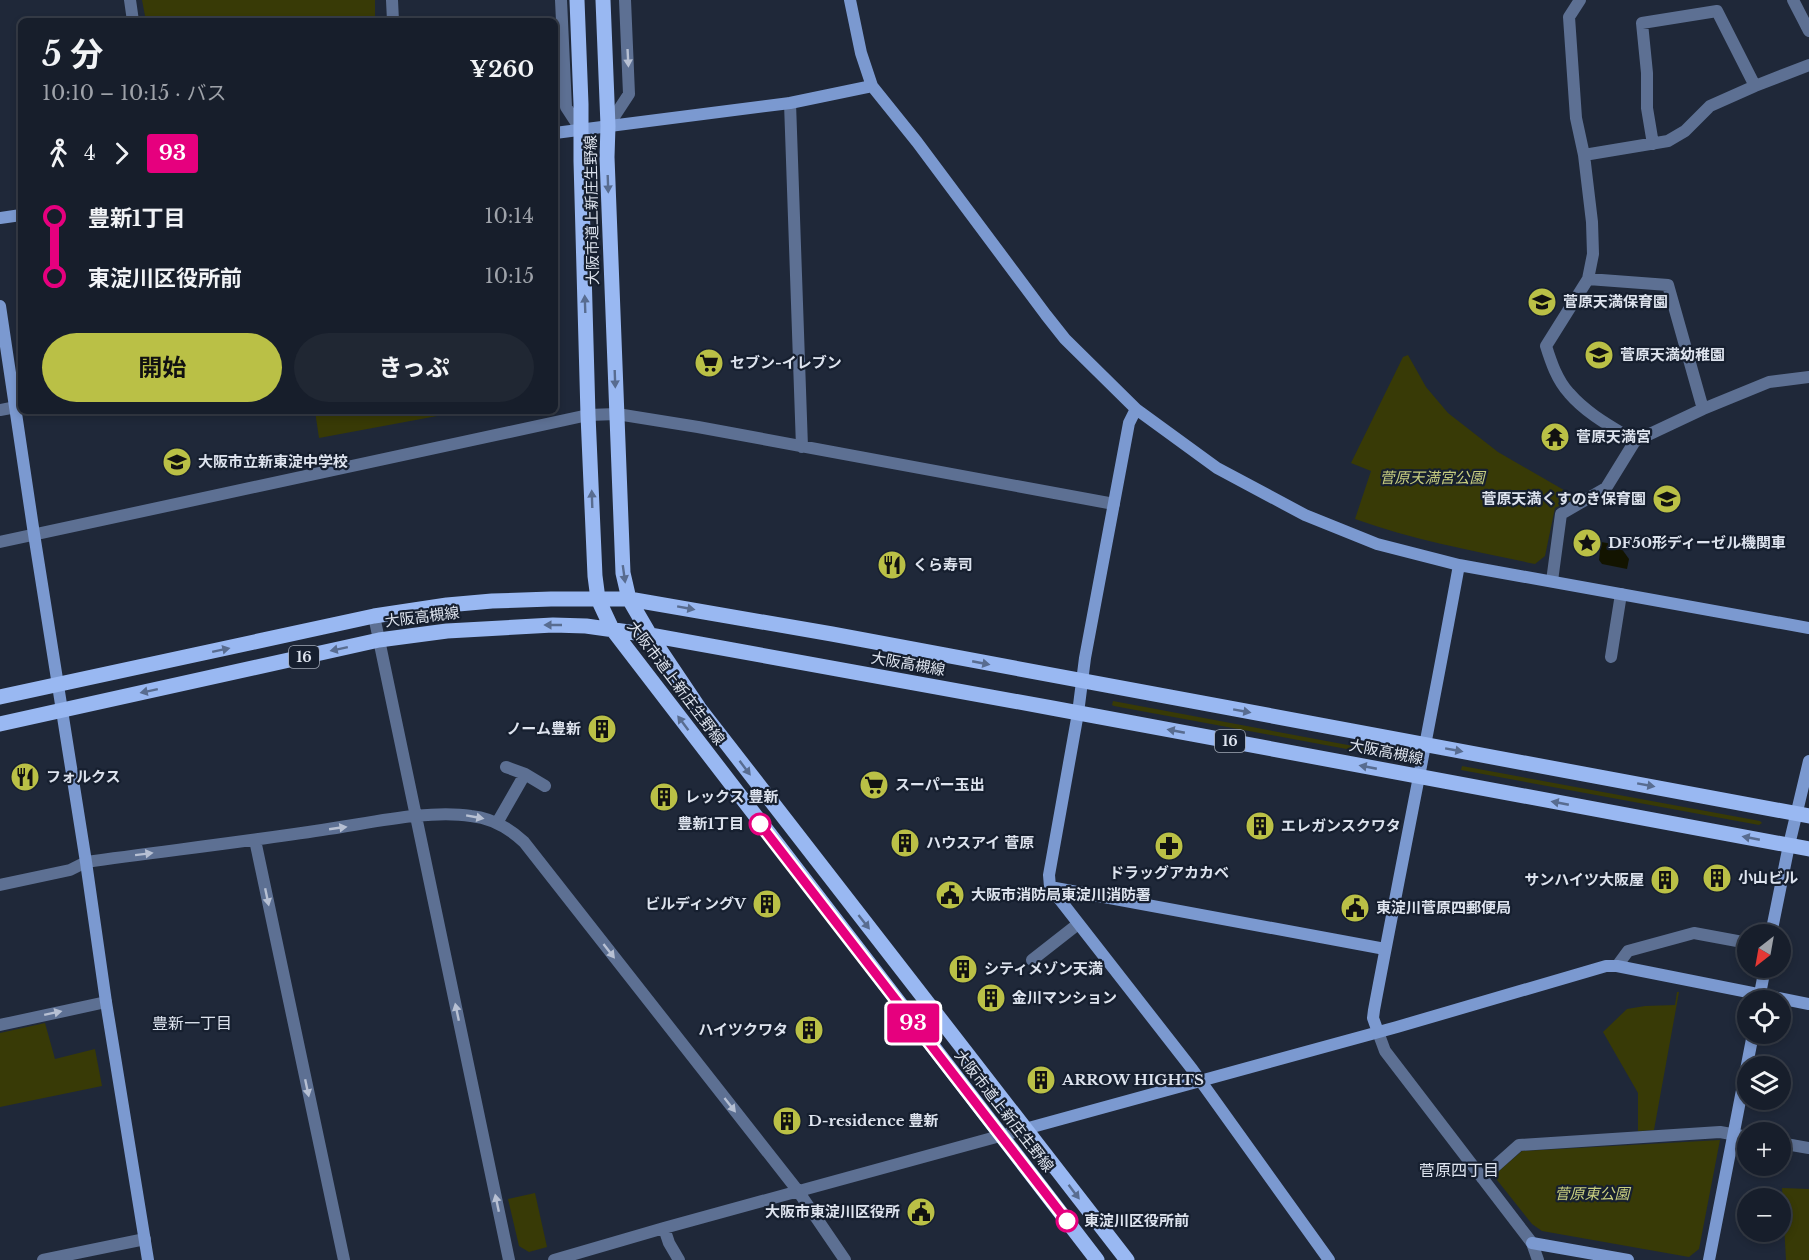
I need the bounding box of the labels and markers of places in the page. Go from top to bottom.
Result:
school or university icon: 菅原天満保育園 [1526,286,1558,318]
place label: 菅原天満保育園 [1563,292,1668,311]
school or university icon: 菅原天満幼稚園 [1583,339,1615,371]
place label: 菅原天満幼稚園 [1620,345,1725,364]
supermarket icon: セブン-イレブン [693,347,725,379]
place label: セブン-イレブン [730,353,842,372]
temple icon: 菅原天満宮 [1539,421,1571,453]
place label: 菅原天満宮 [1576,427,1651,446]
school or university icon: 大阪市立新東淀中学校 [161,446,193,478]
place label: 大阪市立新東淀中学校 [198,452,348,471]
school or university icon: 菅原天満くすのき保育園 [1651,483,1683,515]
place label: 菅原天満くすのき保育園 [1481,489,1646,508]
place icon: DF50形ディーゼル機関車 [1571,527,1603,559]
place label: DF50形ディーゼル機関車 [1608,533,1786,552]
restaurant icon: くら寿司 [876,549,908,581]
place label: くら寿司 [913,555,973,574]
building icon: ノーム豊新 [586,713,618,745]
place label: ノーム豊新 [506,719,581,738]
restaurant icon: フォルクス [9,761,41,793]
place label: フォルクス [46,767,121,786]
supermarket icon: スーパー玉出 [858,769,890,801]
place label: スーパー玉出 [895,775,985,794]
building icon: レックス 豊新 [648,781,680,813]
place label: レックス 豊新 [685,787,779,806]
building icon: エレガンスクワタ [1244,810,1276,842]
marker: 豊新1丁目 [749,813,771,835]
place label: 豊新1丁目 [677,814,744,833]
place label: エレガンスクワタ [1281,816,1401,835]
building icon: ハウスアイ 菅原 [889,827,921,859]
pharmacy icon: ドラッグアカカベ [1153,830,1185,862]
place label: ハウスアイ 菅原 [926,833,1034,852]
building icon: 小山ビル [1701,862,1733,894]
place label: ドラッグアカカベ [1109,863,1229,882]
building icon: サンハイツ大阪屋 [1649,864,1681,896]
place label: 小山ビル [1738,868,1798,887]
place label: サンハイツ大阪屋 [1524,870,1644,889]
public building icon: 大阪市消防局東淀川消防署 [934,879,966,911]
place label: 大阪市消防局東淀川消防署 [971,885,1151,904]
building icon: ビルディングV [751,888,783,920]
public building icon: 東淀川菅原四郵便局 [1339,892,1371,924]
place label: ビルディングV [645,894,747,913]
place label: 東淀川菅原四郵便局 [1376,898,1511,917]
building icon: シティメゾン天満 [947,953,979,985]
place label: シティメゾン天満 [984,959,1103,978]
building icon: 金川マンション [975,982,1007,1014]
place label: 金川マンション [1012,988,1117,1007]
building icon: ハイツクワタ [793,1014,825,1046]
place label: ハイツクワタ [698,1020,788,1039]
building icon: ARROW HIGHTS [1025,1064,1057,1096]
place label: ARROW HIGHTS [1061,1070,1204,1089]
building icon: D-residence 豊新 [771,1105,803,1137]
place label: D-residence 豊新 [808,1111,938,1130]
public building icon: 大阪市東淀川区役所 [905,1196,937,1228]
place label: 大阪市東淀川区役所 [765,1202,900,1221]
marker: 東淀川区役所前 [1056,1210,1078,1232]
place label: 東淀川区役所前 [1084,1211,1189,1230]

